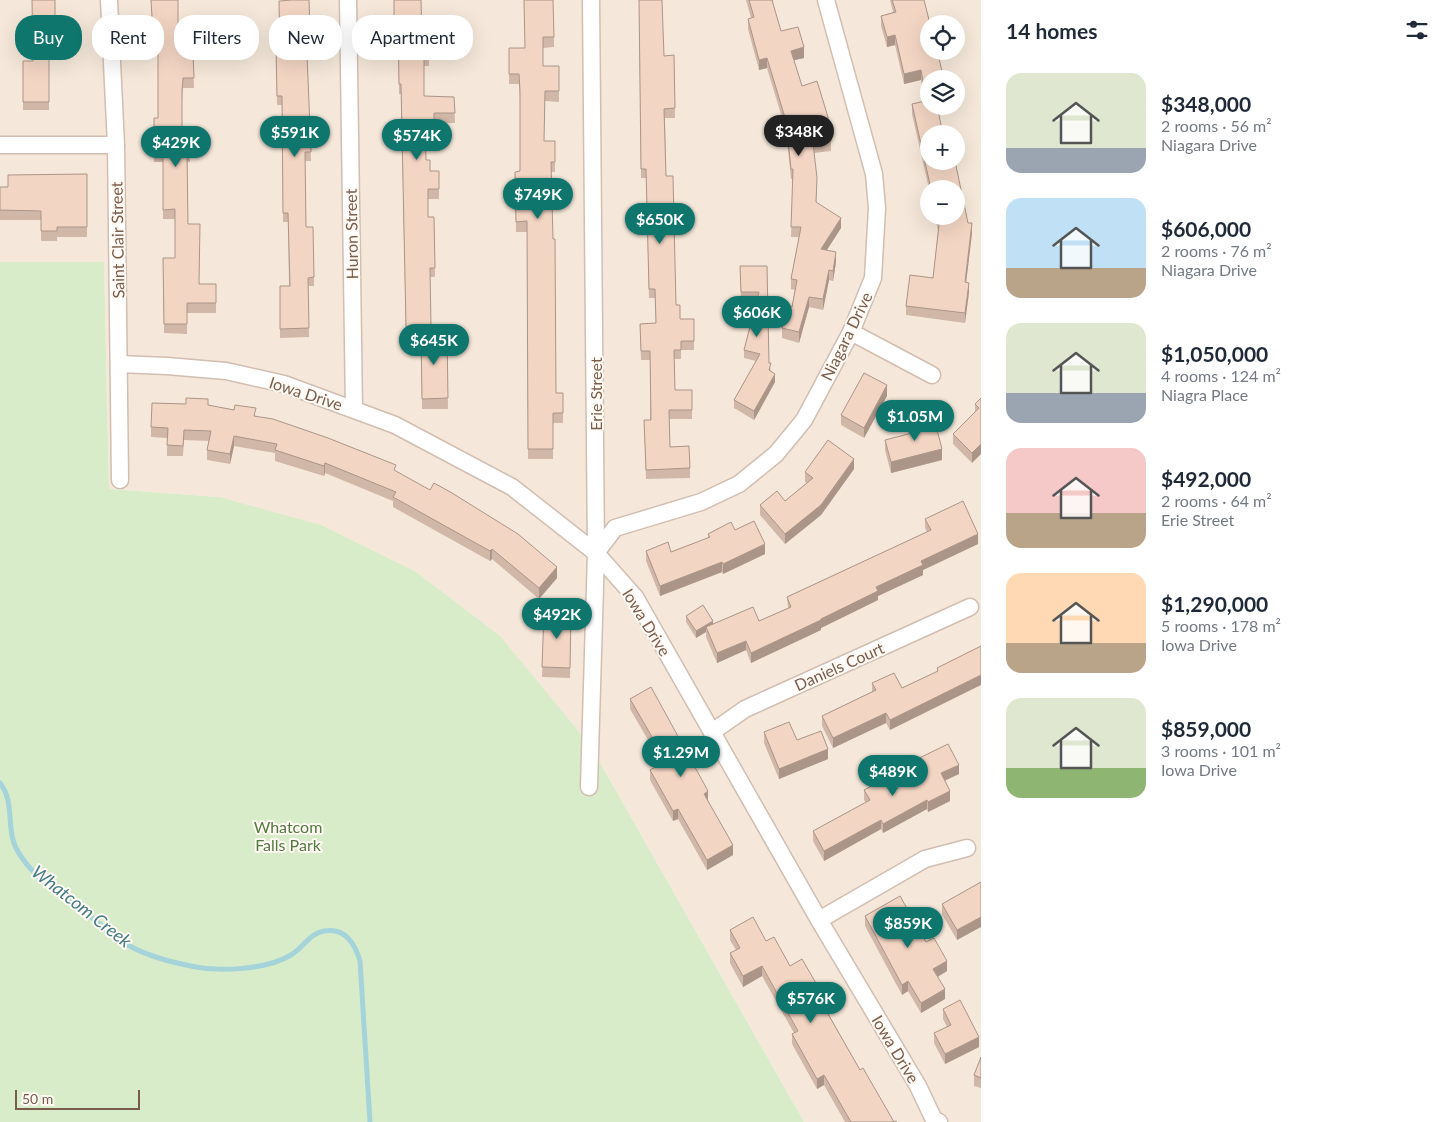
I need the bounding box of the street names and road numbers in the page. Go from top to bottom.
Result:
street label: Saint Clair Street [106,181,128,299]
street label: Huron Street [341,188,361,280]
street label: Niagara Drive [816,289,876,383]
street label: Erie Street [586,357,605,431]
street label: Iowa Drive [267,372,345,414]
street label: Iowa Drive [619,585,675,659]
street label: Daniels Court [791,638,887,694]
street label: Iowa Drive [868,1012,924,1086]

